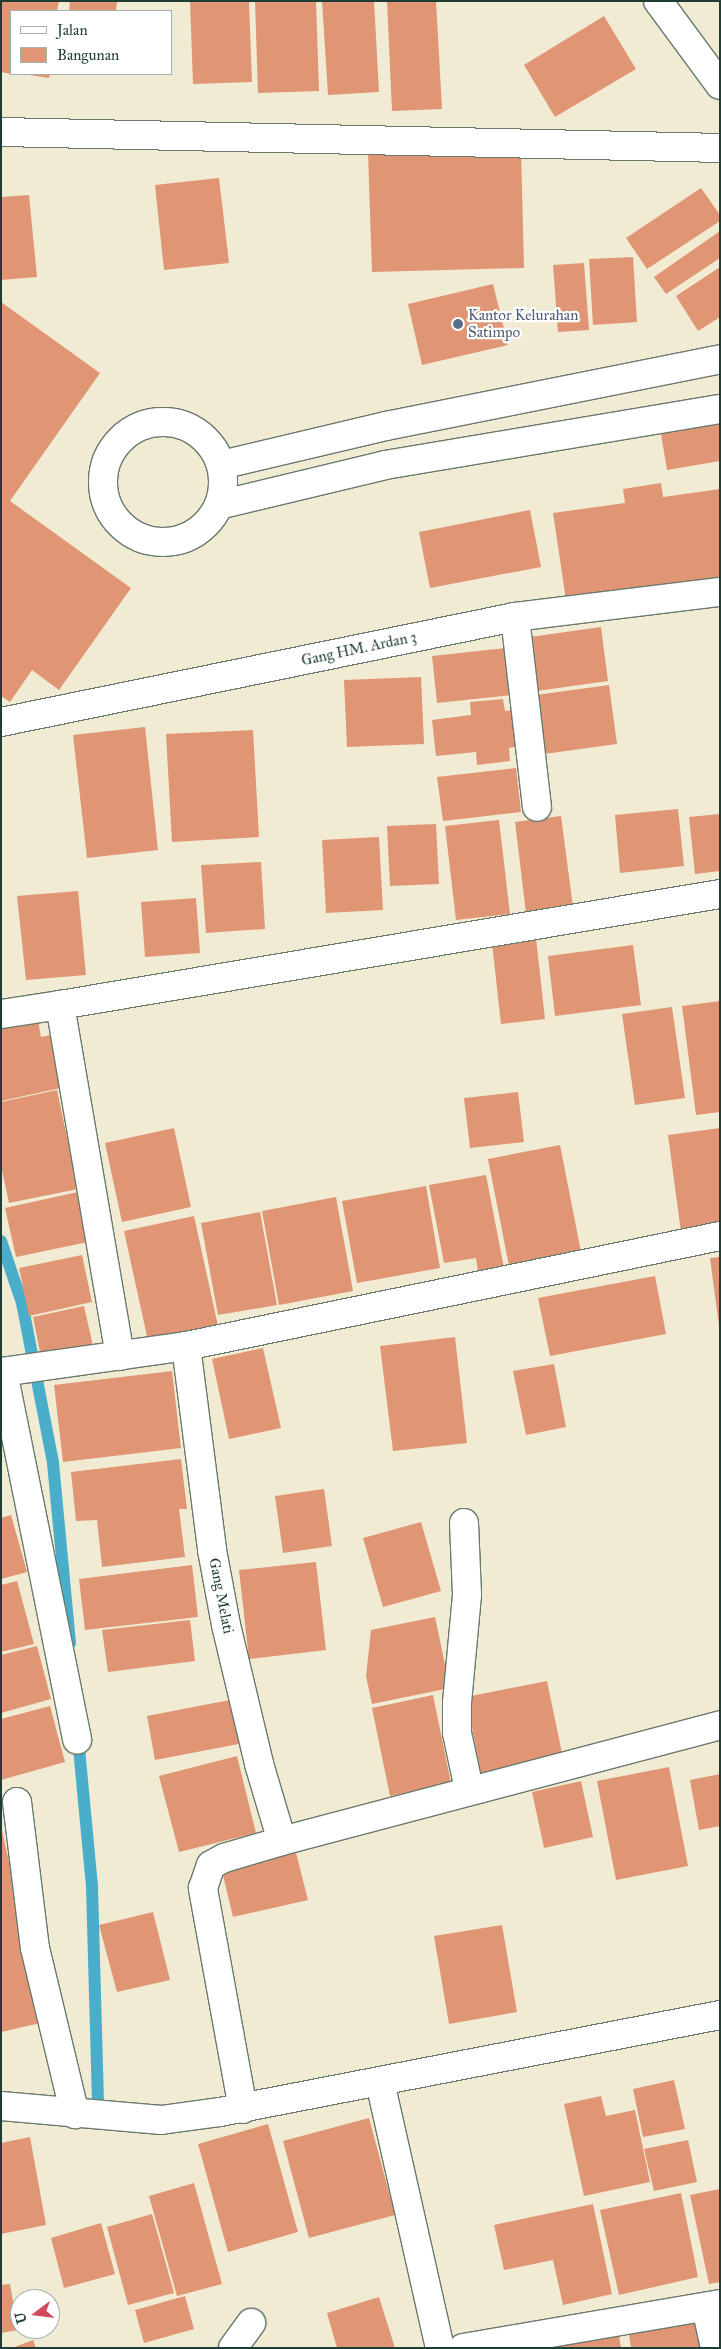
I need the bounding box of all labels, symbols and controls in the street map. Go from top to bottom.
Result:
legend [10,10,172,75]
text: Jalan [57,21,88,39]
text: Bangunan [57,46,119,64]
place label: Kantor Kelurahan Satimpo [468,306,578,341]
marker: Kantor Kelurahan Satimpo [452,318,464,330]
street label: Gang HM. Ardan 3 [300,628,418,670]
street label: Gang Melati [205,1556,237,1636]
north arrow [10,2289,60,2339]
text: U [11,2310,31,2325]

